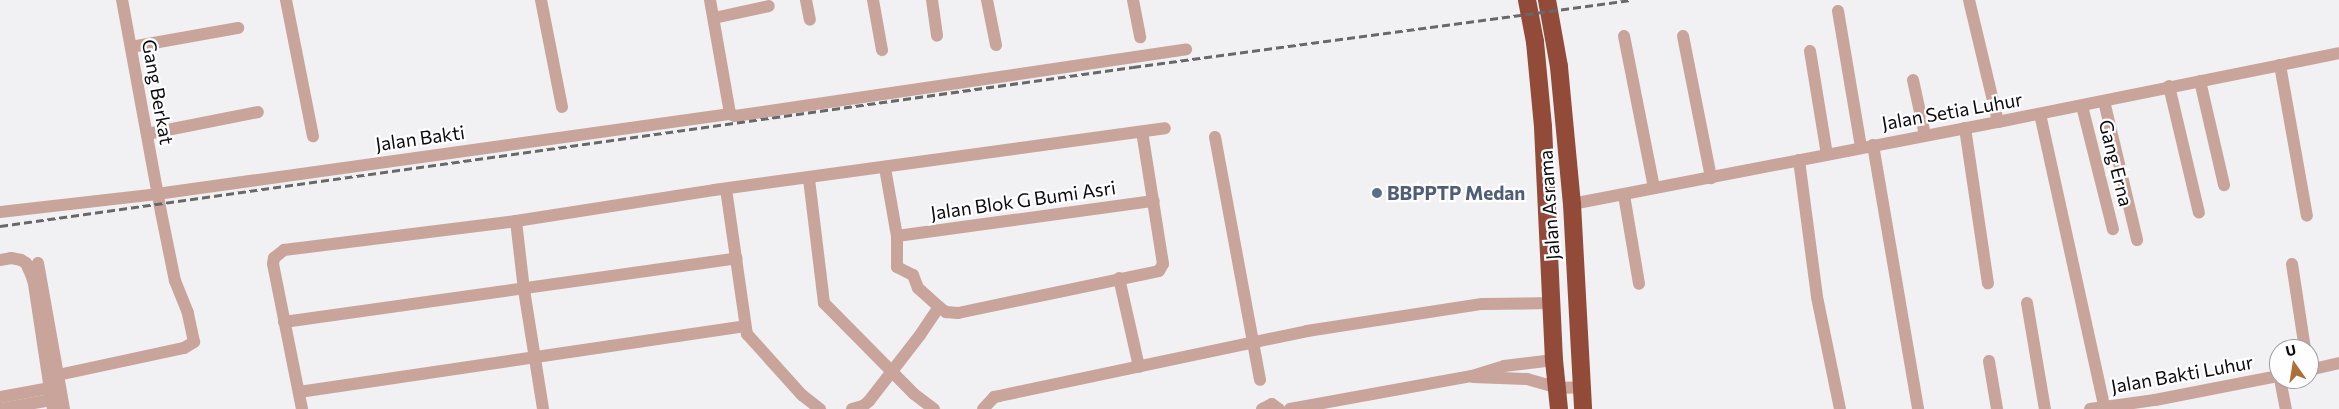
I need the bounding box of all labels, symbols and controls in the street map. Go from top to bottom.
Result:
street label: Gang Berkat [138,38,178,146]
street label: Jalan Setia Luhur [1880,87,2024,135]
street label: Gang Erna [2094,117,2138,209]
street label: Jalan Bakti [374,120,466,156]
street label: Jalan Asrama [1534,149,1564,261]
street label: Jalan Blok G Bumi Asri [929,176,1117,224]
place label: BBPPTP Medan [1387,182,1525,204]
marker: BBPPTP Medan [1371,187,1383,199]
north arrow [2269,339,2319,389]
text: U [2284,340,2298,359]
street label: Jalan Bakti Luhur [2109,350,2255,398]

